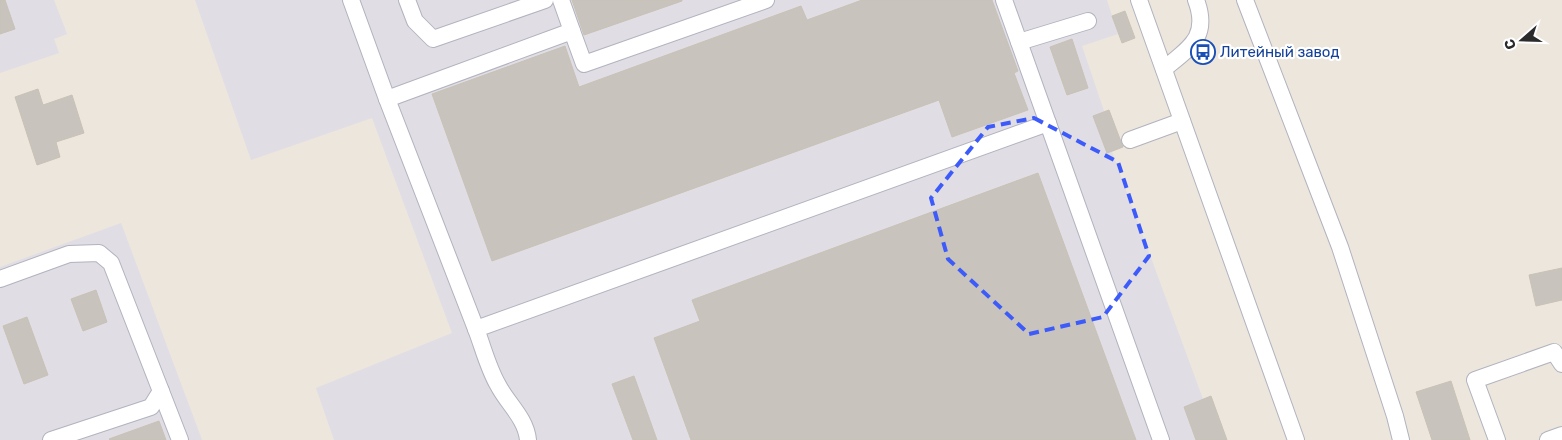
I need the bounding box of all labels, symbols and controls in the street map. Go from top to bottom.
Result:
north arrow [1497,15,1547,65]
text: С [1501,37,1520,52]
bus stop icon: Литейный завод [1190,39,1216,65]
place label: Литейный завод [1220,43,1339,61]

